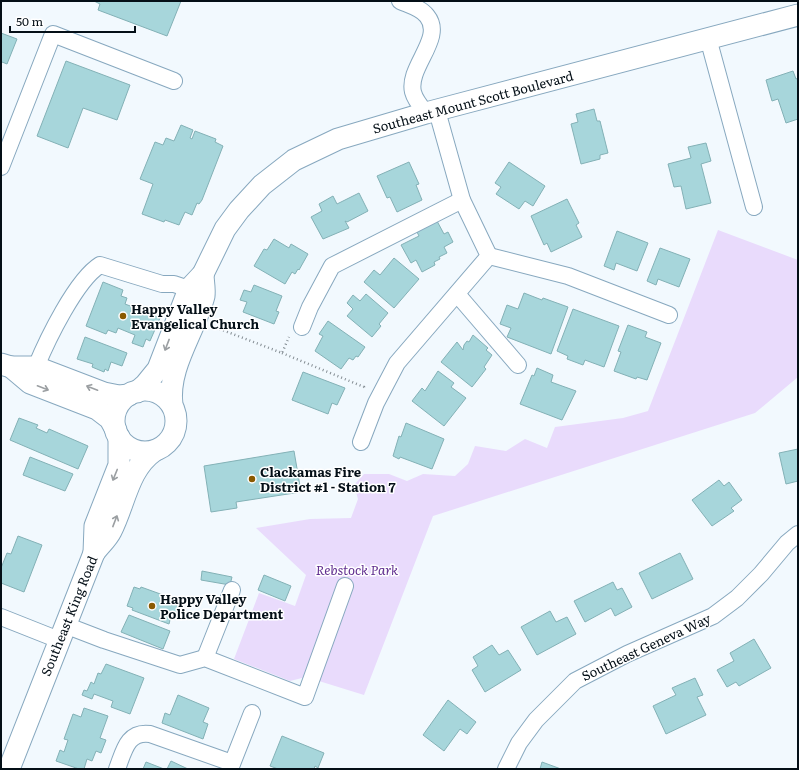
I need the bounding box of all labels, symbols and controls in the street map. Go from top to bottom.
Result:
scale bar [10,8,135,34]
text: 50 m [16,12,43,30]
street label: Southeast Mount Scott Boulevard [370,66,575,137]
place label: Happy Valley Evangelical Church [131,299,259,333]
marker: Happy Valley Evangelical Church [118,311,128,321]
one-way arrow [163,339,170,351]
one-way arrow [86,384,98,392]
one-way arrow [37,385,49,392]
place label: Clackamas Fire District #1 - Station 7 [260,462,396,496]
one-way arrow [111,469,118,481]
marker: Clackamas Fire District #1 - Station 7 [247,474,257,484]
one-way arrow [112,516,120,528]
street label: Southeast King Road [36,553,101,679]
park label: Rebstock Park [316,560,399,579]
place label: Happy Valley Police Department [160,589,283,623]
marker: Happy Valley Police Department [147,601,157,611]
street label: Southeast Geneva Way [578,608,714,685]

